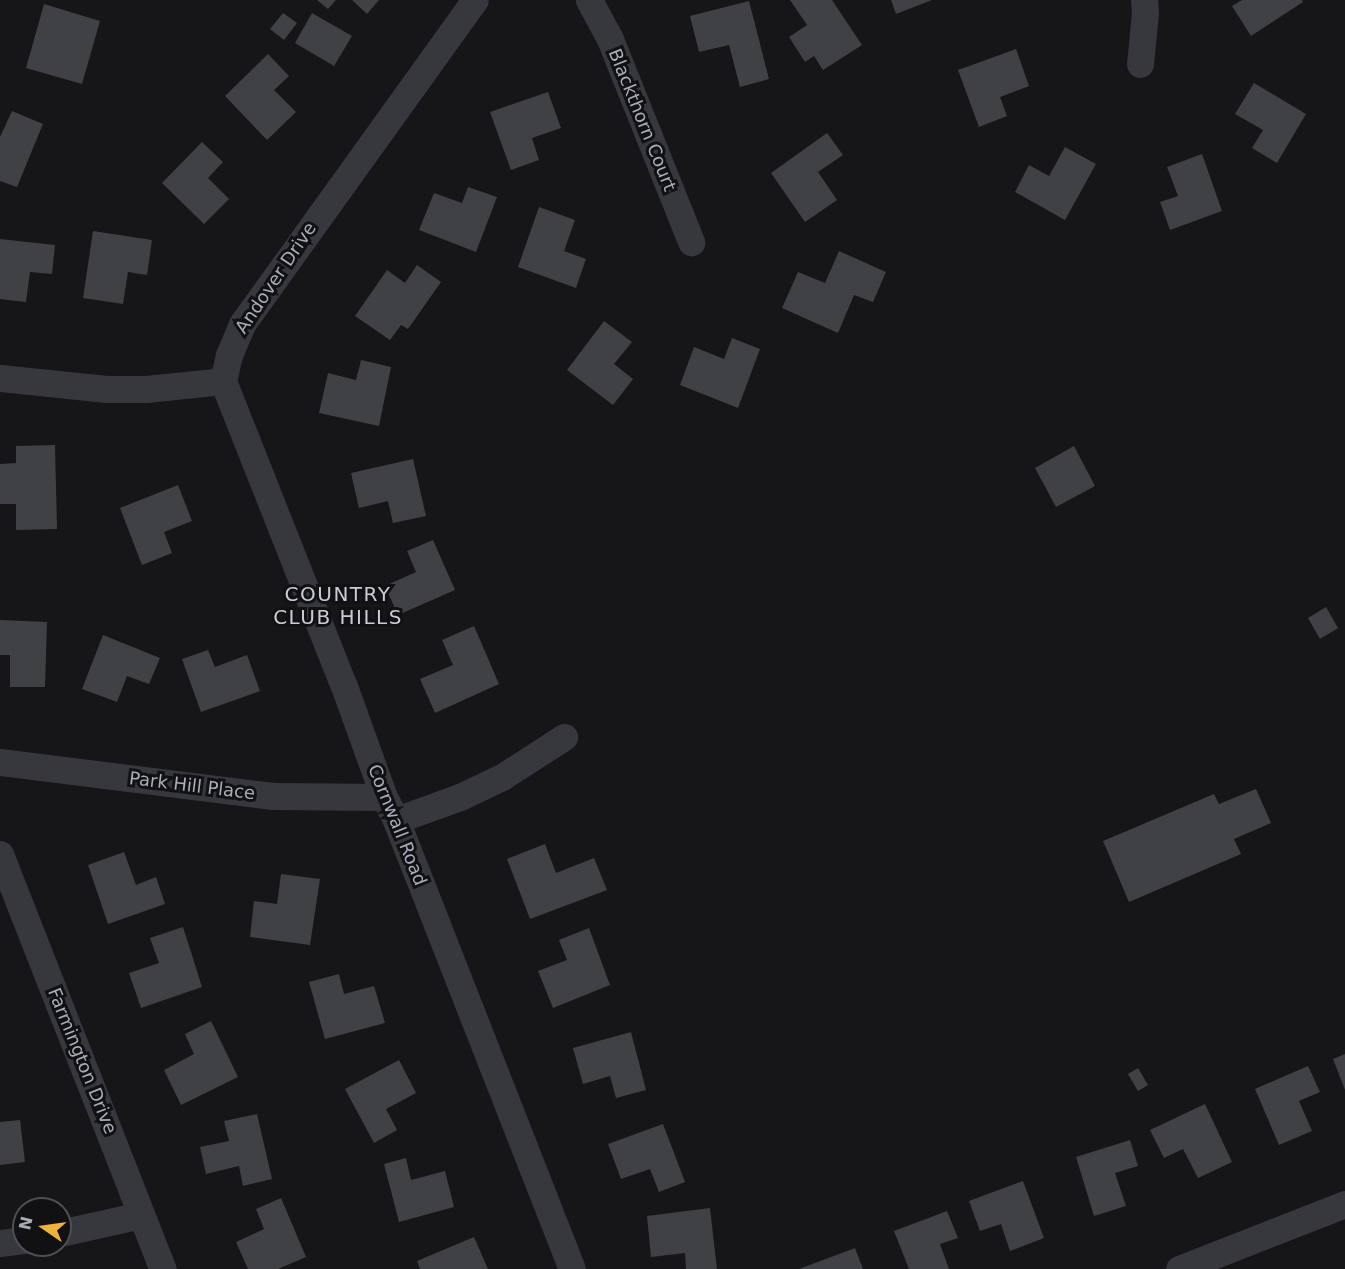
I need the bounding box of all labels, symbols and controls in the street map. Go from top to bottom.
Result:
street label: Blackthorn Court [604,46,680,194]
street label: Andover Drive [231,218,321,338]
district label: COUNTRY CLUB HILLS [273,582,403,629]
street label: Cornwall Road [363,761,431,889]
street label: Park Hill Place [128,768,256,804]
street label: Farmington Drive [43,985,121,1137]
north arrow [12,1197,72,1257]
text: N [15,1215,37,1232]

